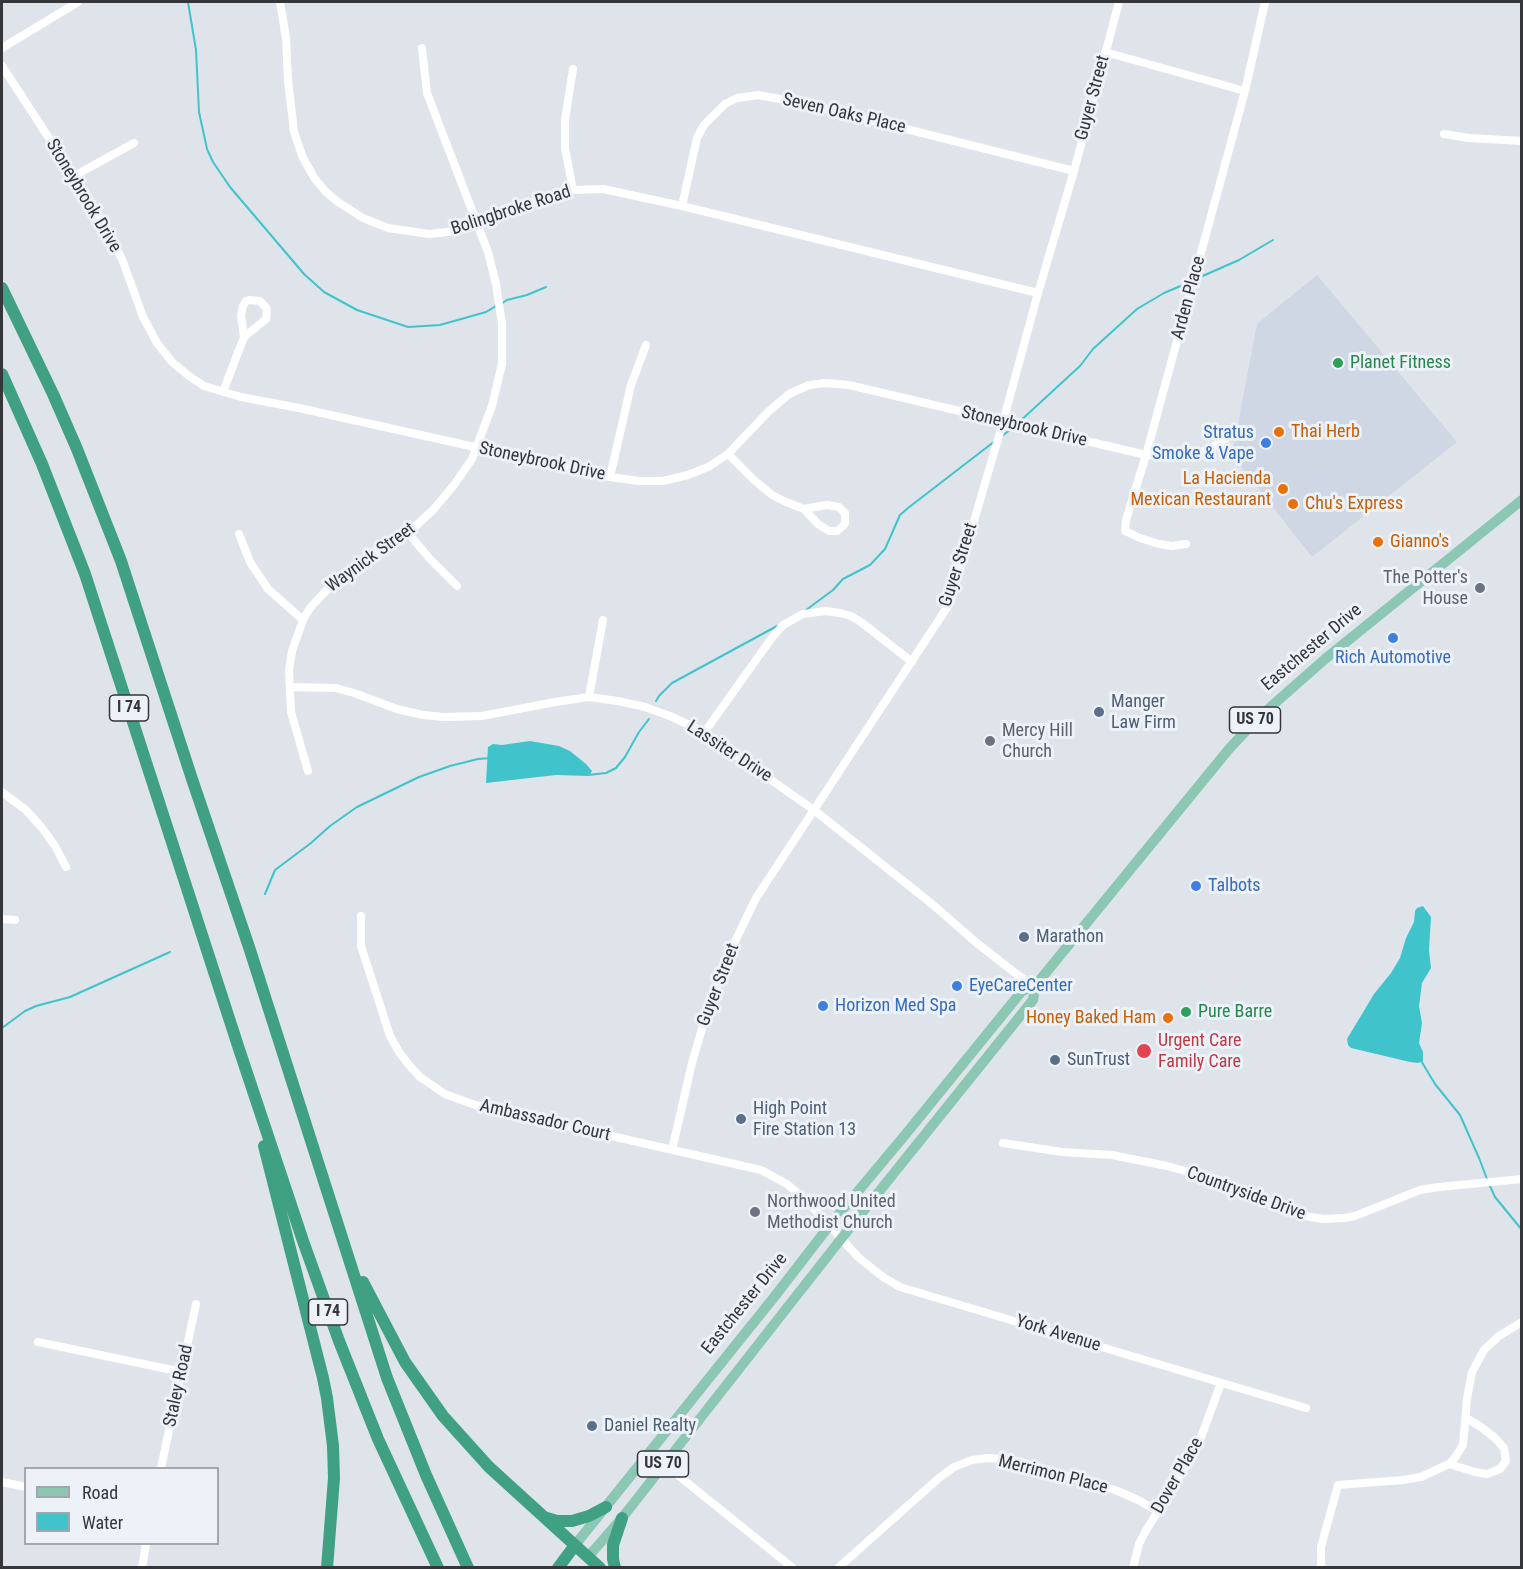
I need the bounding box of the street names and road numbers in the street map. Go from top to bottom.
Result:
street label: Guyer Street [1071,53,1115,143]
street label: Seven Oaks Place [780,89,908,139]
street label: Stoneybrook Drive [41,135,125,257]
street label: Bolingbroke Road [448,181,574,241]
street label: Arden Place [1168,254,1210,342]
street label: Stoneybrook Drive [959,402,1089,452]
street label: Stoneybrook Drive [477,438,607,486]
street label: Waynick Street [322,518,420,598]
street label: Guyer Street [935,520,983,610]
street label: Eastchester Drive [1258,600,1366,696]
road number: I 74 [110,695,148,721]
road number: US 70 [1230,707,1280,733]
street label: Lassiter Drive [682,717,776,787]
street label: Guyer Street [693,941,745,1029]
street label: Ambassador Court [478,1095,612,1147]
street label: Countryside Drive [1184,1162,1308,1226]
street label: Eastchester Drive [698,1249,792,1359]
road number: I 74 [308,1299,348,1325]
street label: York Avenue [1013,1311,1103,1357]
street label: Staley Road [160,1343,198,1429]
street label: Dover Place [1148,1434,1208,1518]
road number: US 70 [638,1451,688,1477]
street label: Merrimon Place [996,1451,1110,1499]

